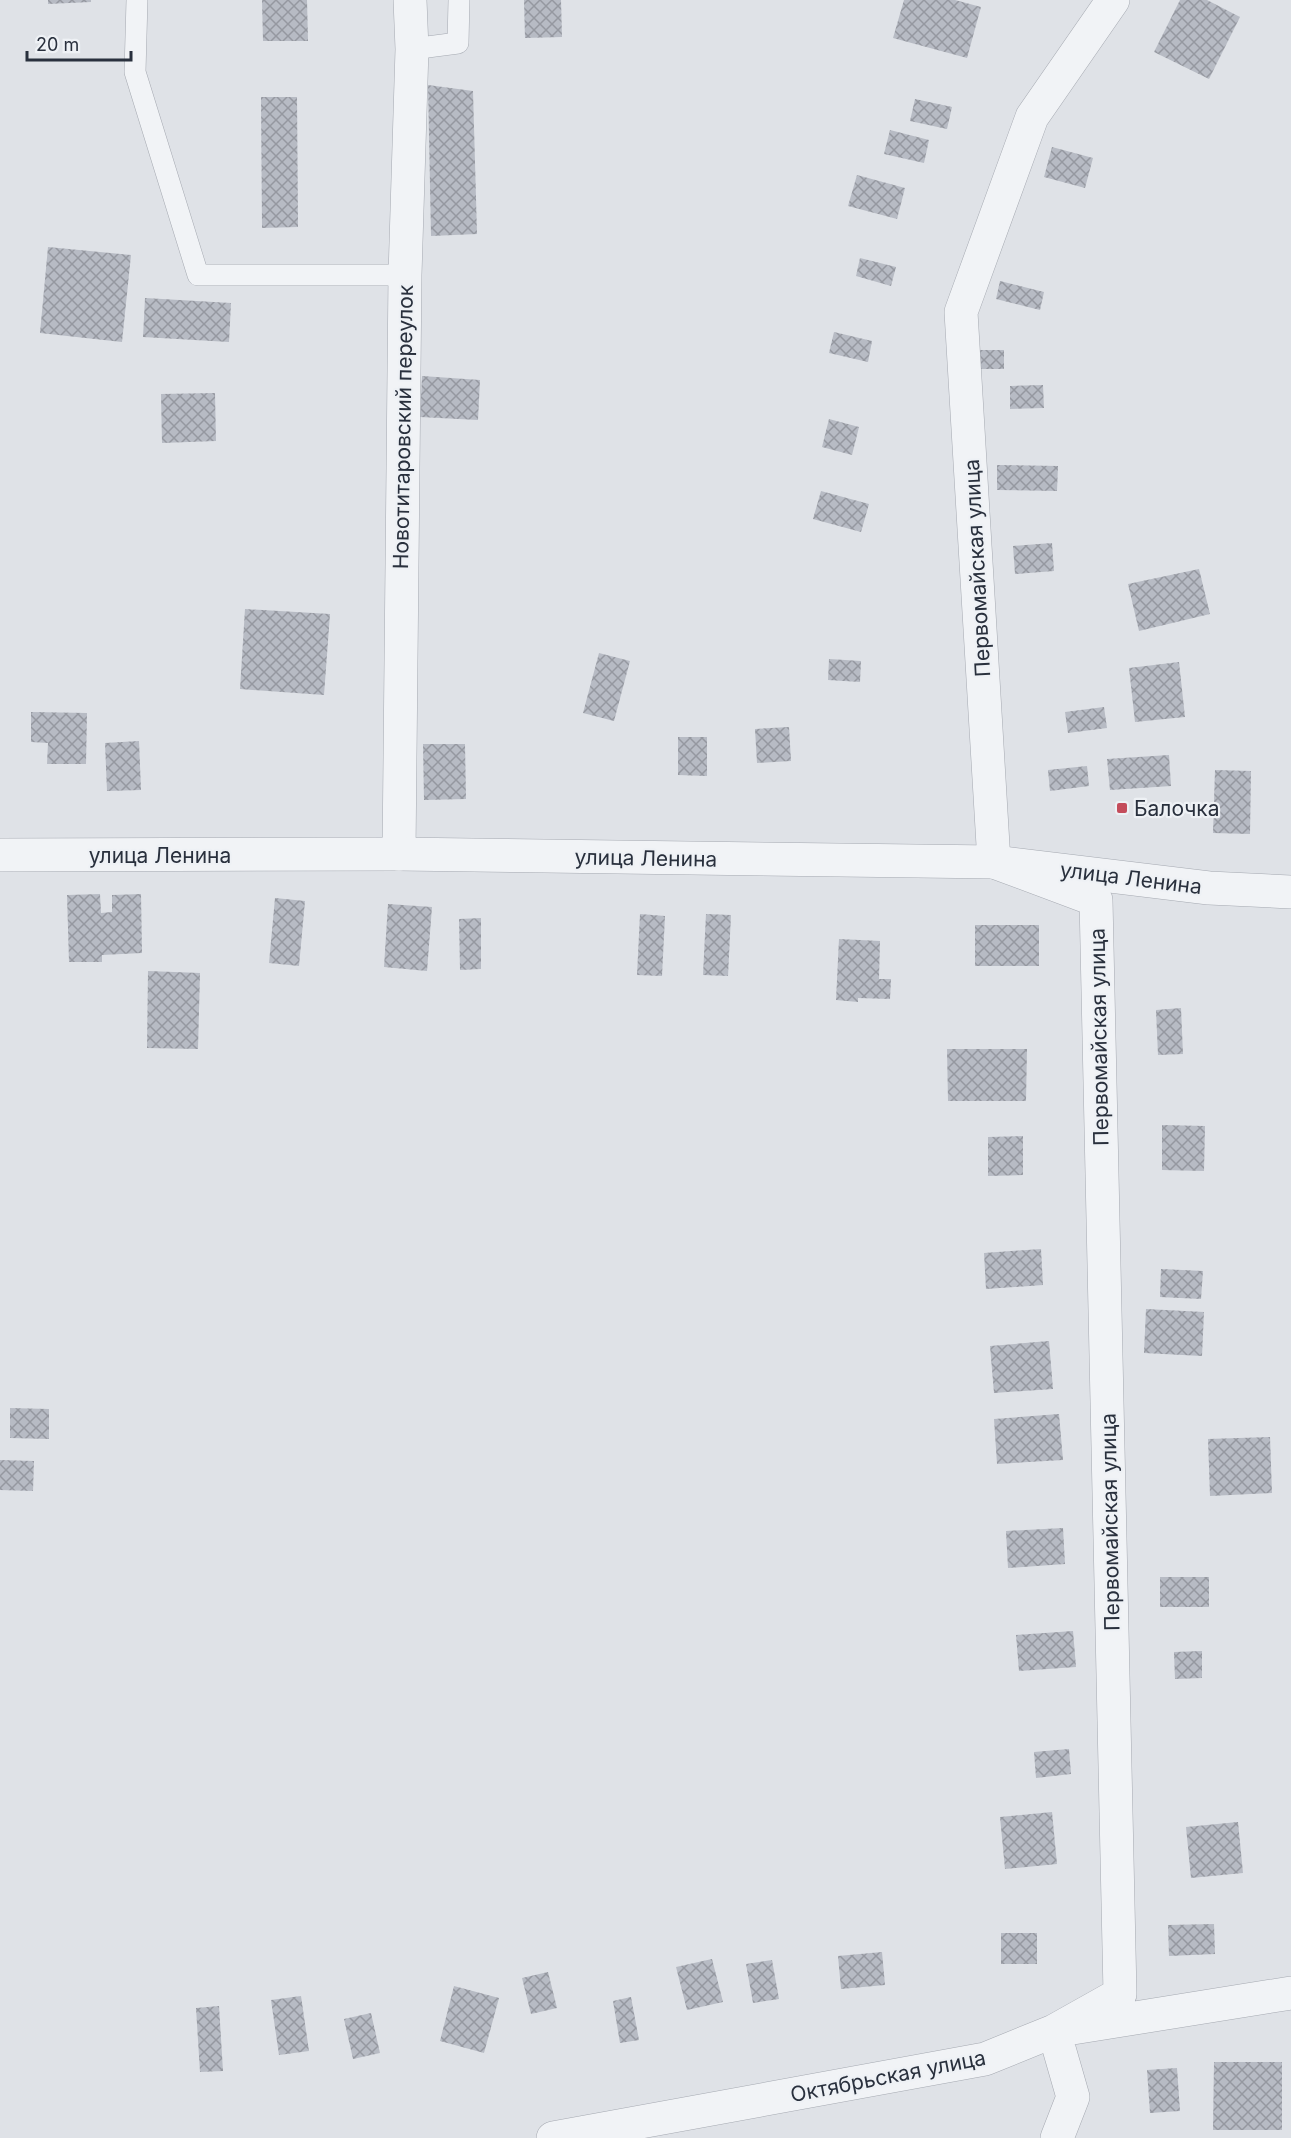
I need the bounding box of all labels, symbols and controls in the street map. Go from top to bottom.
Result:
scale bar [27,24,130,62]
text: 20 m [36,34,79,55]
street label: Новотитаровский переулок [388,284,418,569]
street label: Первомайская улица [959,459,995,677]
place label: Балочка [1134,796,1220,821]
marker: Балочка [1115,801,1129,815]
street label: улица Ленина [89,843,231,868]
street label: улица Ленина [574,844,718,872]
street label: улица Ленина [1059,857,1203,899]
street label: Первомайская улица [1085,928,1113,1146]
street label: Первомайская улица [1096,1413,1124,1631]
street label: Октябрьская улица [788,2045,988,2107]

